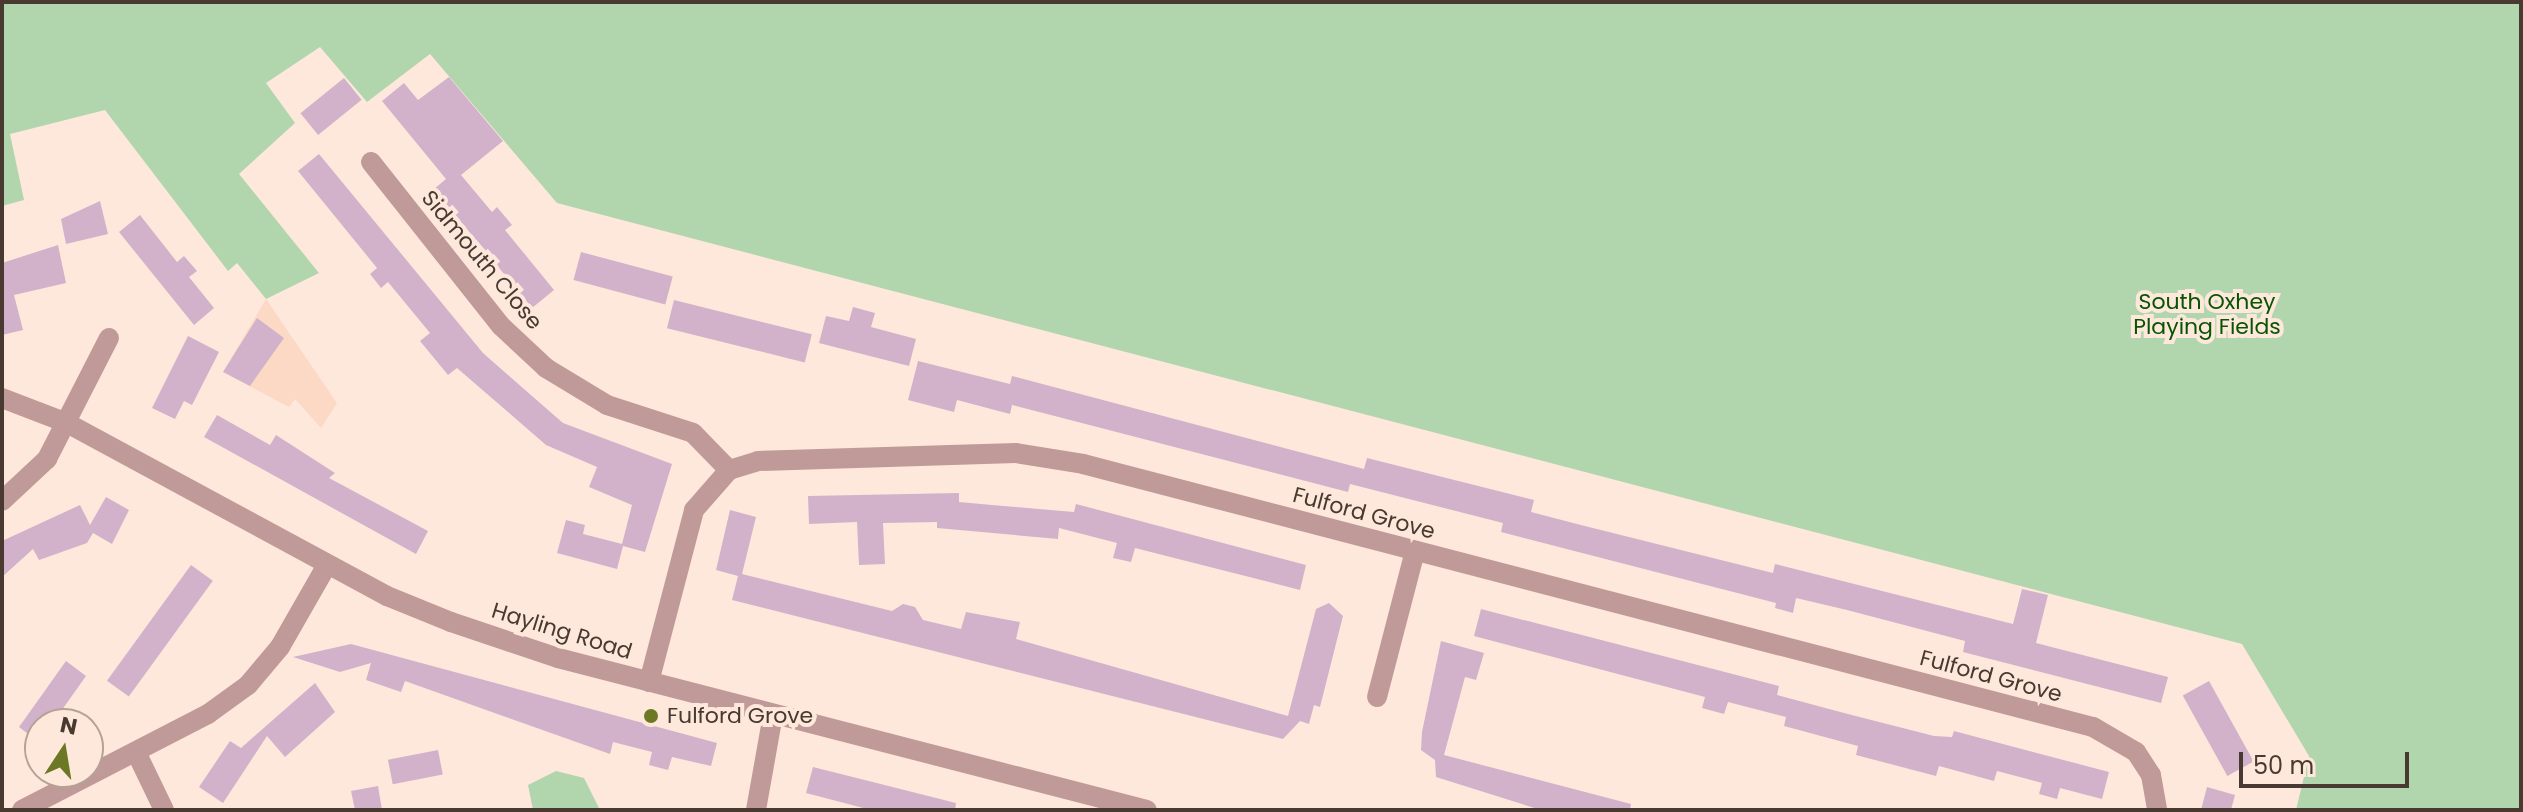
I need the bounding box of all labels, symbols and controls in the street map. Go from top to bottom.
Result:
street label: Sidmouth Close [416,185,548,335]
park label: South Oxhey Playing Fields [2133,288,2281,340]
street label: Fulford Grove [1290,481,1438,545]
street label: Hayling Road [489,597,635,665]
street label: Fulford Grove [1917,644,2065,708]
place label: Fulford Grove [667,703,813,729]
marker: Fulford Grove [642,707,660,725]
north arrow [24,708,104,788]
text: N [57,709,80,743]
scale bar [2243,736,2413,786]
text: 50 m [2253,749,2314,782]

